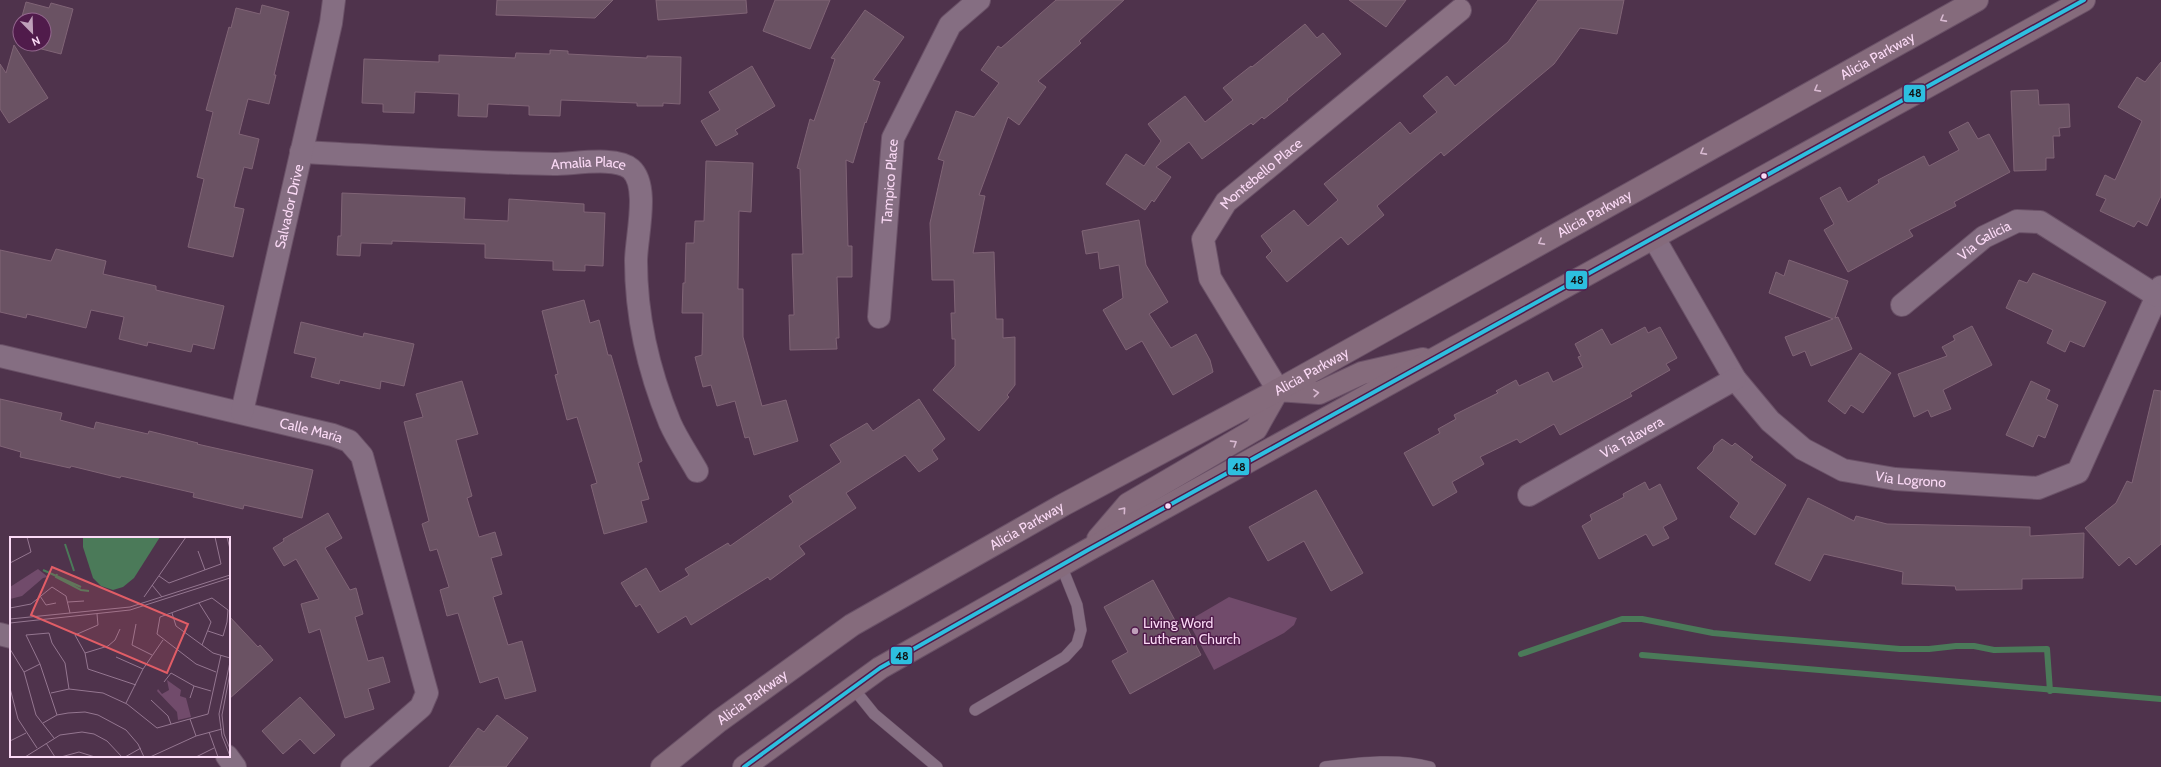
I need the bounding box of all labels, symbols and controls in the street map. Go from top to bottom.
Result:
north arrow [12,12,52,52]
one-way arrow [1940,14,1947,22]
street label: Alicia Parkway [1837,28,1918,84]
text: N [30,33,42,49]
one-way arrow [1814,84,1821,91]
line badge: 48 [1903,84,1926,103]
text: 48 [1908,86,1922,100]
street label: Montebello Place [1215,134,1306,212]
street label: Tampico Place [877,138,902,224]
one-way arrow [1700,147,1707,154]
street label: Amalia Place [551,153,629,174]
street label: Salvador Drive [271,162,307,250]
unlabelled marker [1759,171,1769,181]
street label: Alicia Parkway [1554,185,1635,242]
street label: Via Galicia [1954,216,2014,264]
one-way arrow [1538,238,1545,245]
line badge: 48 [1565,270,1588,290]
text: 48 [1570,273,1584,287]
street label: Alicia Parkway [1271,343,1352,399]
one-way arrow [1313,389,1319,398]
street label: Via Talavera [1597,412,1667,462]
street label: Calle Maria [278,414,346,447]
one-way arrow [1230,440,1237,448]
line badge: 48 [1227,457,1250,476]
text: 48 [1232,460,1246,474]
street label: Via Logrono [1874,467,1947,491]
street label: Alicia Parkway [986,497,1067,554]
unlabelled marker [1163,501,1173,511]
one-way arrow [1119,507,1126,514]
inset map [10,537,230,757]
place label: Living Word Lutheran Church [1143,614,1240,648]
marker: Living Word Lutheran Church [1130,626,1140,636]
line badge: 48 [890,646,913,665]
text: 48 [895,649,909,663]
street label: Alicia Parkway [713,666,791,729]

